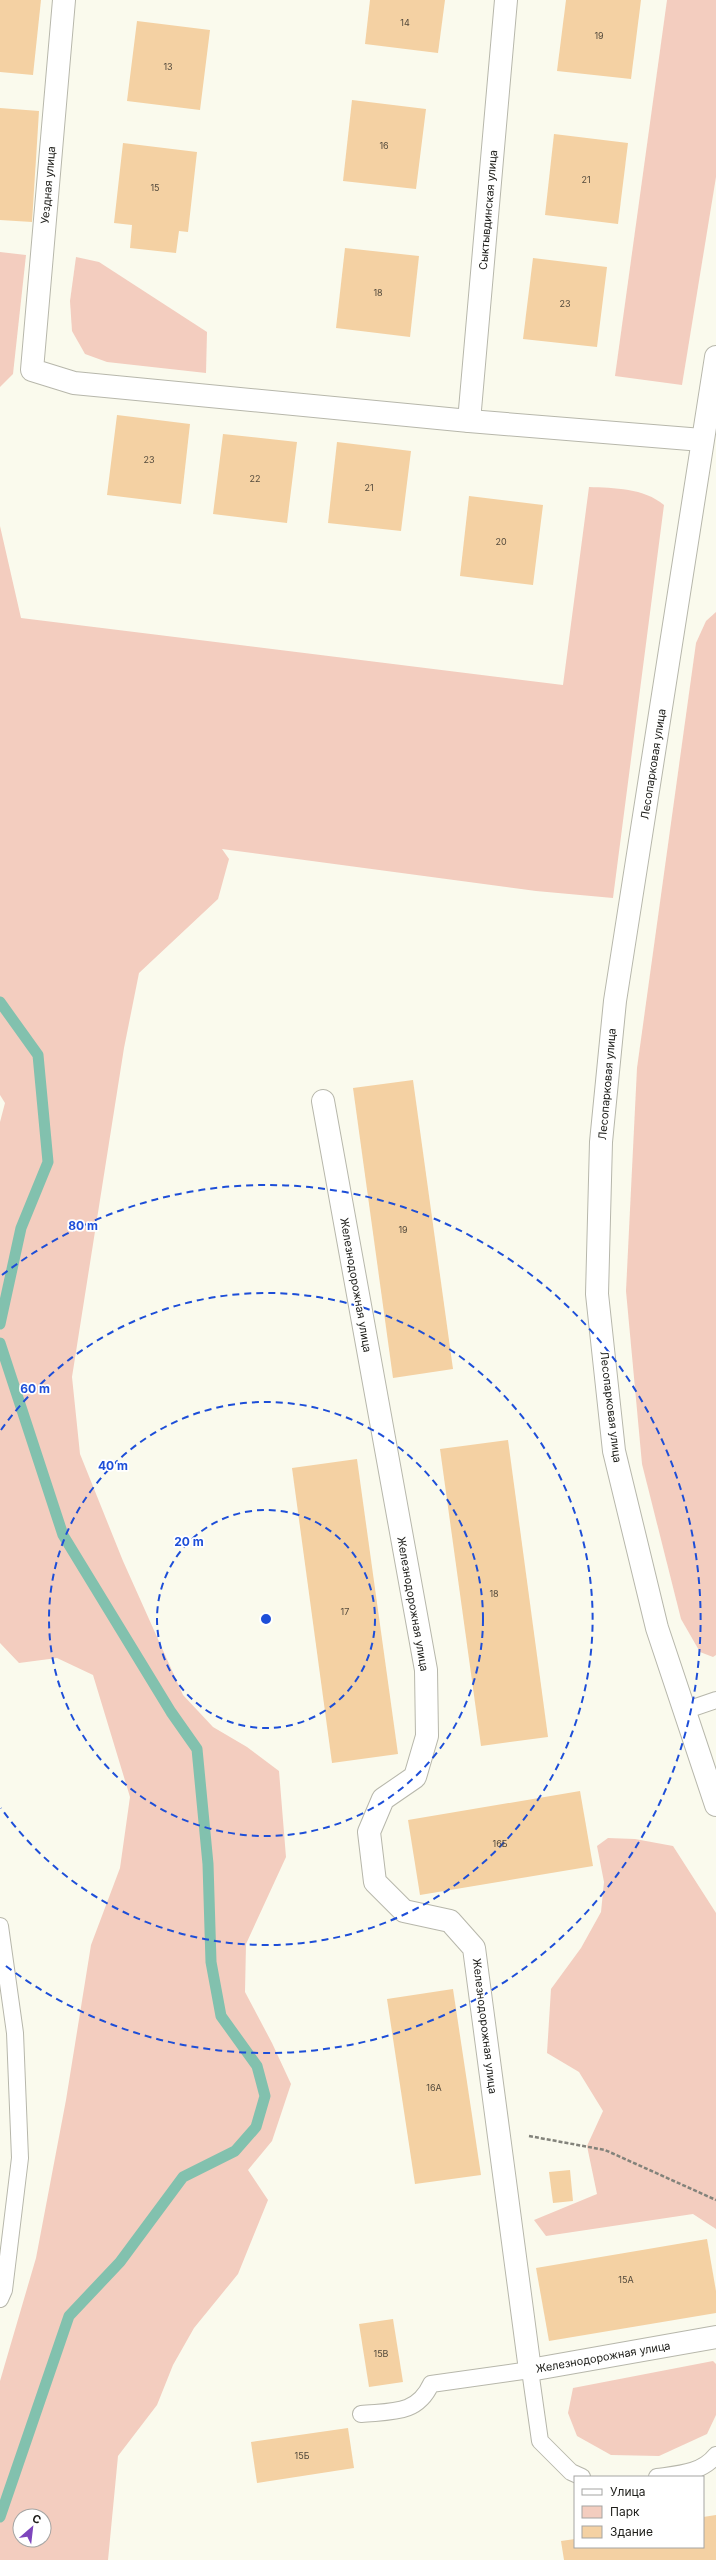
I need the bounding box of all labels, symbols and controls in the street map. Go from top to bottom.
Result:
house number: 14 [400,17,410,28]
house number: 19 [594,30,604,41]
house number: 13 [163,61,173,72]
house number: 16 [379,140,389,151]
street label: Уездная улица [38,146,58,224]
street label: Сыктывдинская улица [476,149,500,271]
house number: 21 [581,174,591,185]
house number: 15 [150,182,160,193]
house number: 18 [373,287,383,298]
house number: 23 [559,298,571,309]
house number: 23 [143,454,155,465]
house number: 22 [250,473,260,484]
house number: 21 [364,482,374,493]
house number: 20 [495,536,507,547]
street label: Лесопарковая улица [637,708,669,820]
street label: Лесопарковая улица [595,1028,619,1140]
street label: Железнодорожная улица [337,1217,375,1353]
text: 80 m [68,1218,98,1233]
house number: 19 [398,1224,408,1235]
street label: Лесопарковая улица [597,1351,625,1463]
text: 60 m [20,1381,50,1396]
text: 40 m [98,1458,128,1473]
text: 20 m [174,1534,204,1549]
street label: Железнодорожная улица [394,1536,432,1672]
house number: 18 [489,1588,499,1599]
house number: 17 [341,1606,349,1617]
centre of rings [259,1612,273,1626]
house number: 16Б [492,1838,508,1849]
street label: Железнодорожная улица [470,1957,500,2095]
house number: 16А [426,2082,442,2093]
house number: 15А [618,2274,634,2285]
street label: Железнодорожная улица [535,2338,671,2376]
house number: 15В [373,2348,389,2359]
house number: 15Б [295,2450,310,2461]
legend [574,2476,704,2548]
text: Улица [610,2484,645,2499]
text: Парк [610,2504,640,2519]
north arrow [12,2508,52,2548]
text: С [30,2511,44,2527]
text: Здание [610,2524,653,2539]

